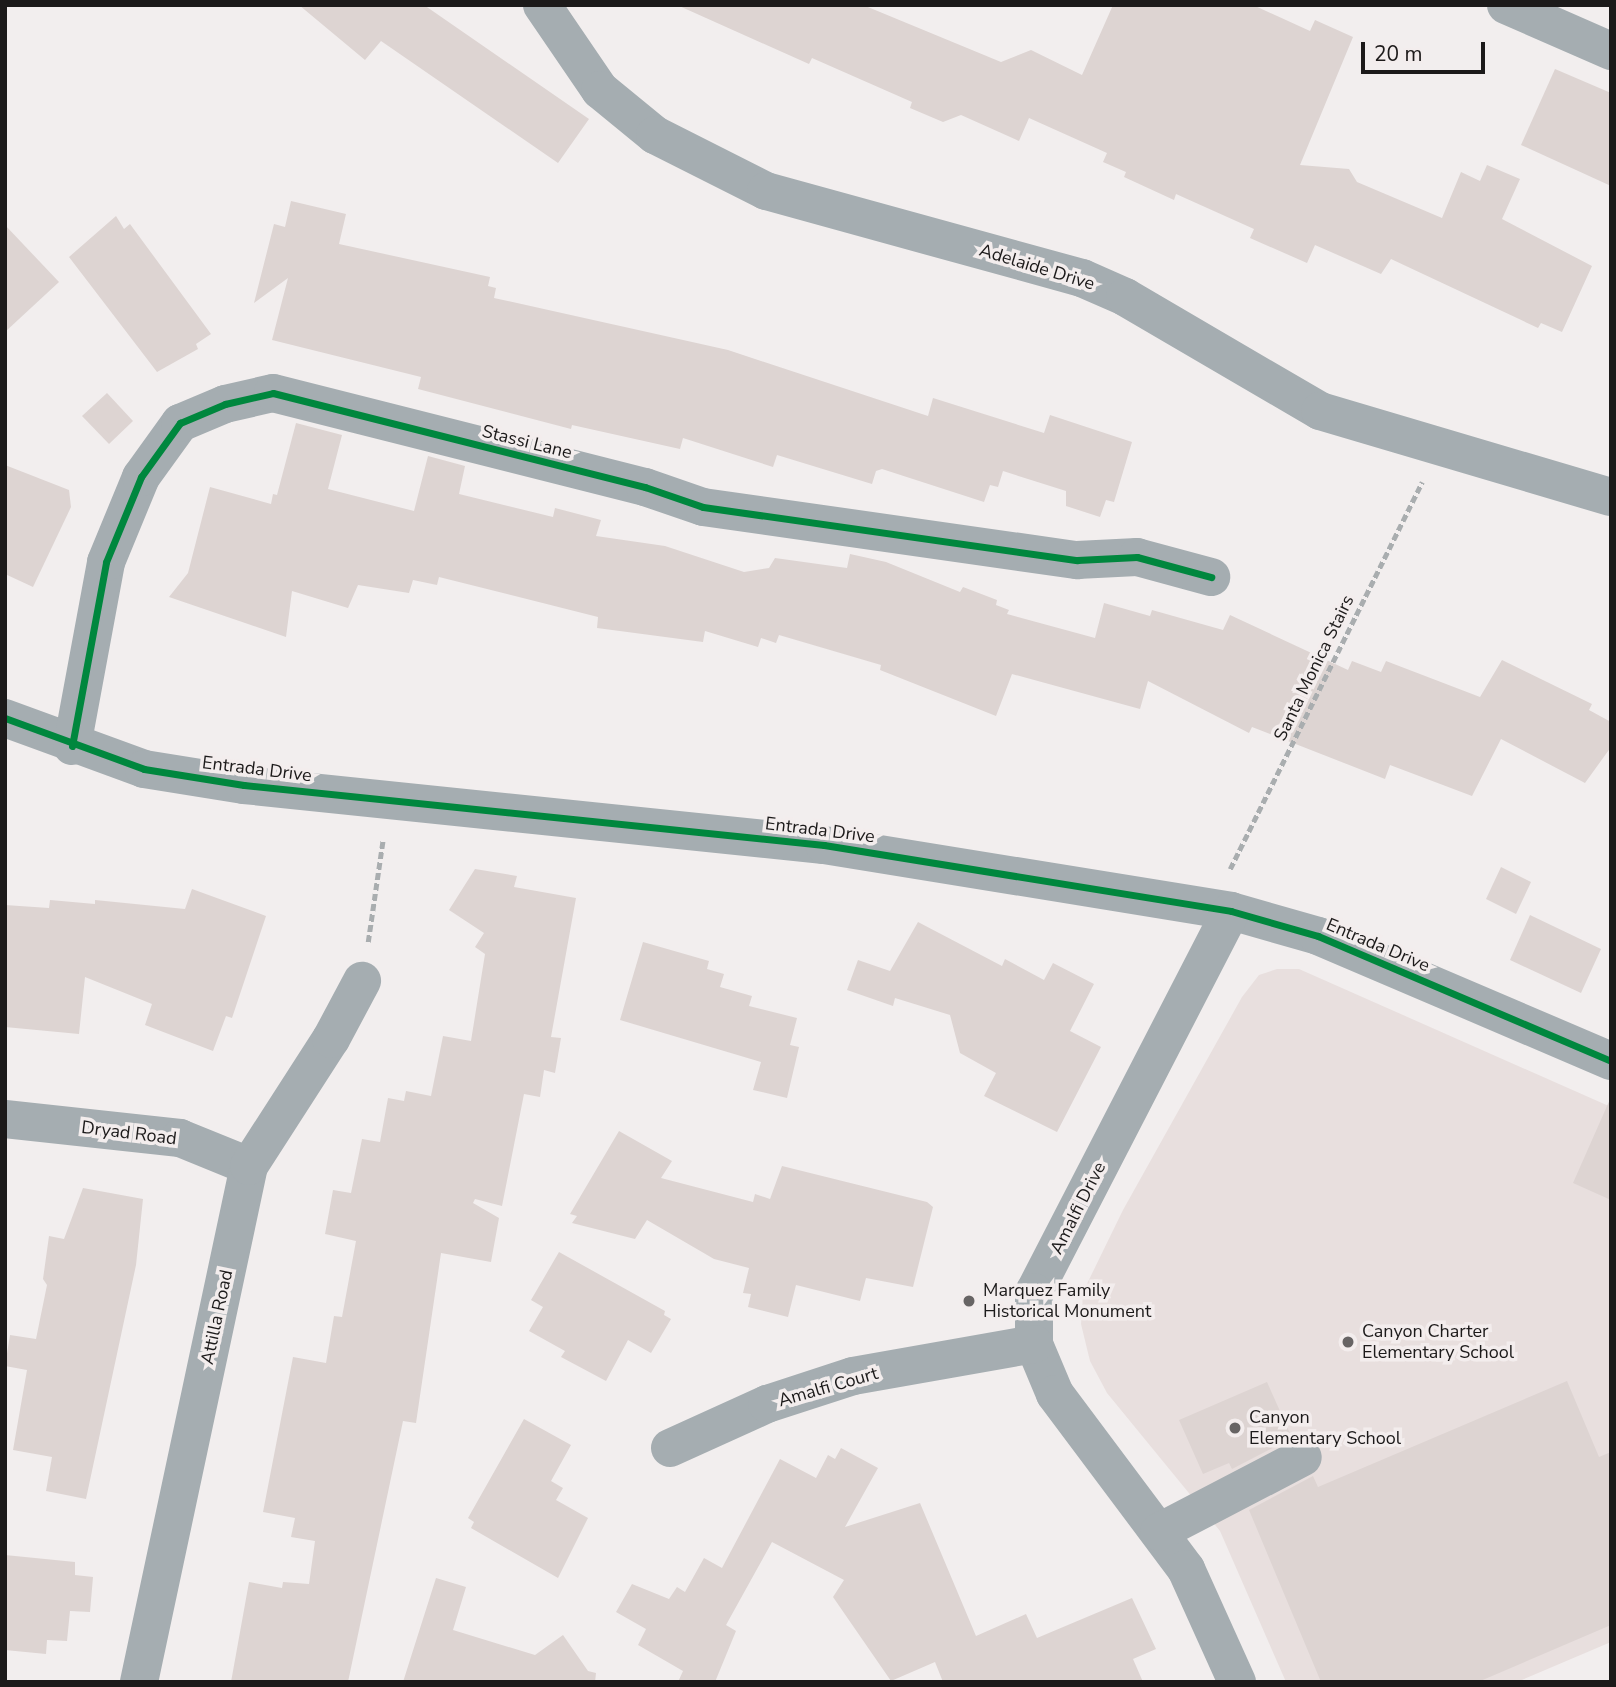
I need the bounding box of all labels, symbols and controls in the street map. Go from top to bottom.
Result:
scale bar [1364,28,1488,72]
text: 20 m [1374,40,1423,68]
street label: Adelaide Drive [977,239,1097,295]
street label: Stassi Lane [480,420,574,464]
street label: Santa Monica Stairs [1269,592,1359,744]
street label: Entrada Drive [201,752,313,786]
street label: Entrada Drive [764,813,876,847]
street label: Entrada Drive [1323,914,1433,976]
street label: Dryad Road [80,1116,178,1150]
street label: Amalfi Drive [1046,1158,1110,1258]
street label: Attilla Road [196,1268,238,1366]
place label: Marquez Family Historical Monument [983,1280,1151,1322]
marker: Marquez Family Historical Monument [961,1293,977,1309]
place label: Canyon Charter Elementary School [1362,1321,1514,1364]
marker: Canyon Charter Elementary School [1340,1334,1356,1350]
street label: Amalfi Court [776,1362,880,1412]
place label: Canyon Elementary School [1249,1407,1401,1450]
marker: Canyon Elementary School [1227,1420,1243,1436]

